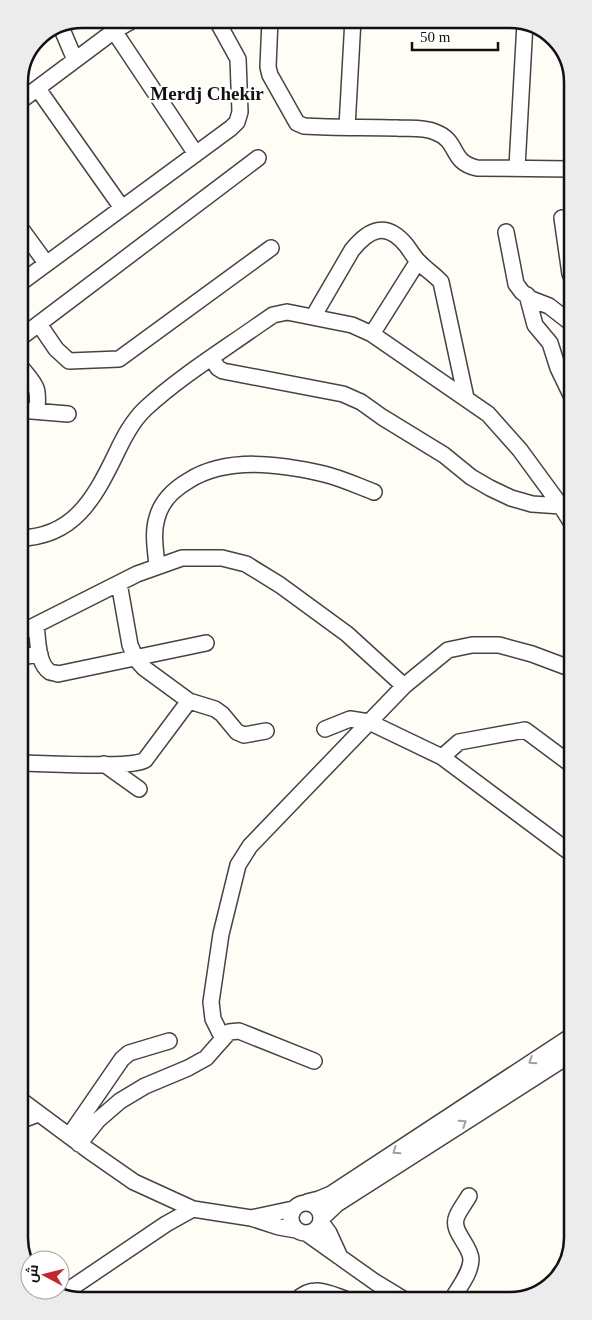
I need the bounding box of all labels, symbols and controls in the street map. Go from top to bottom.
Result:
scale bar [412,20,498,52]
text: 50 m [420,29,451,45]
district label: Merdj Chekir [150,83,264,104]
one-way arrow [528,1055,537,1065]
one-way arrow [457,1120,466,1129]
one-way arrow [392,1144,401,1154]
north arrow [20,1250,70,1300]
text: ش [23,1263,42,1283]

